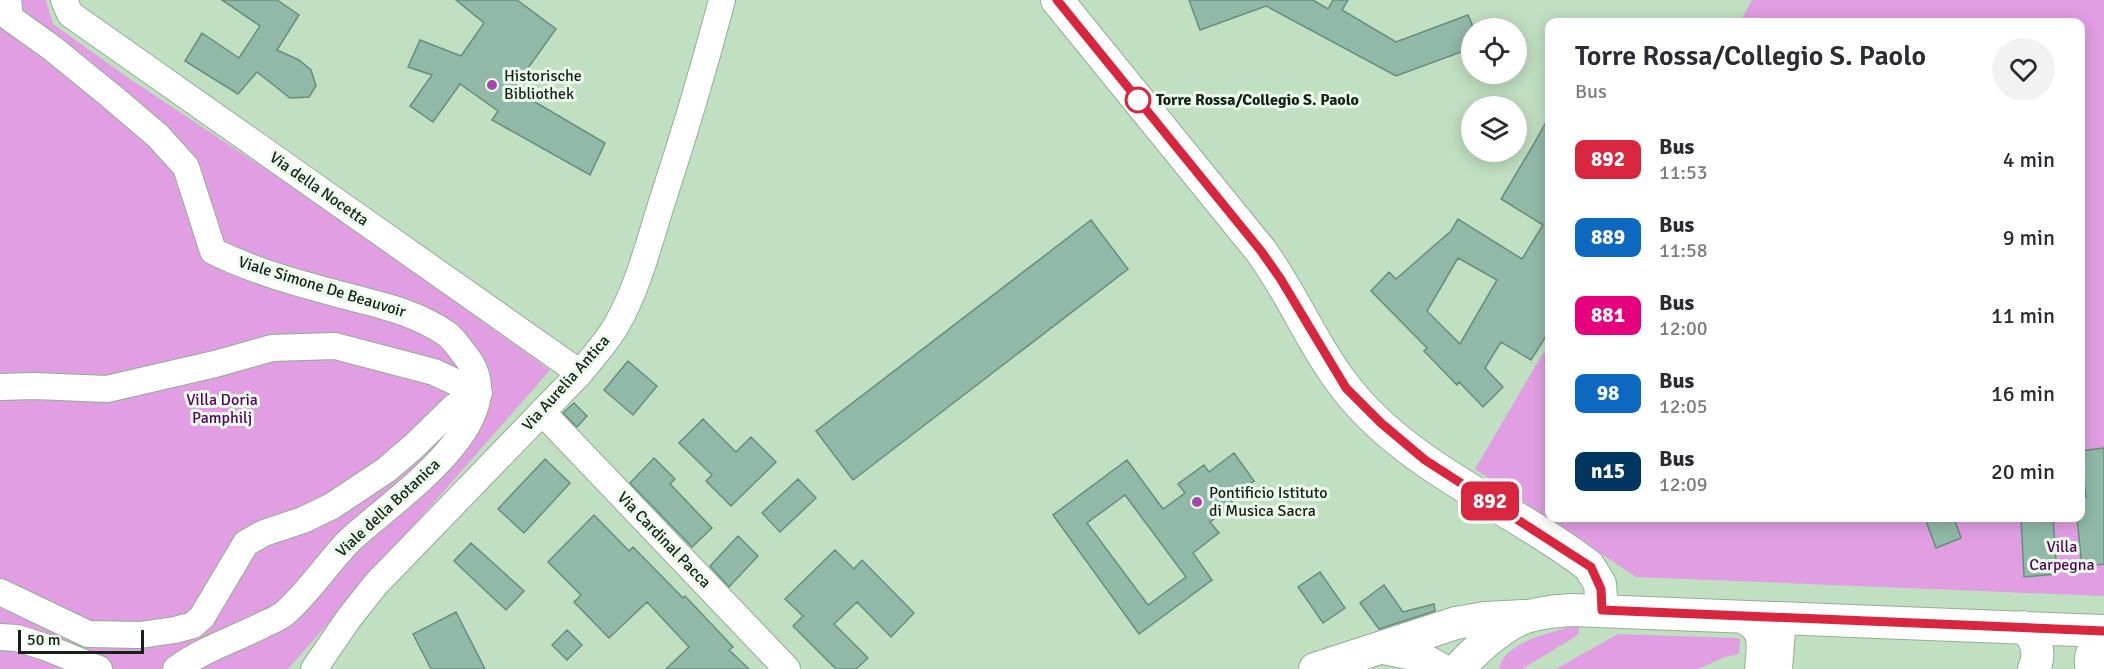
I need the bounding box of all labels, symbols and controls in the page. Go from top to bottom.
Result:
map controls [1461,18,1527,162]
button: locate [1461,18,1527,84]
button: heart [1992,38,2055,101]
text: Torre Rossa/Collegio S. Paolo [1575,39,1926,73]
place label: Historische Bibliothek [504,66,582,104]
marker: Historische Bibliothek [485,78,499,92]
text: Bus [1575,79,1607,104]
marker: Torre Rossa/Collegio S. Paolo [1125,87,1151,113]
place label: Torre Rossa/Collegio S. Paolo [1156,90,1359,110]
button: layers [1461,96,1527,162]
text: Bus [1659,133,1694,160]
text: 892 [1591,146,1625,172]
text: 4 min [2003,146,2055,173]
street label: Via della Nocetta [266,147,372,231]
text: 11:53 [1659,160,1708,185]
text: Bus [1659,211,1694,238]
text: 889 [1591,224,1625,250]
text: 9 min [2003,224,2055,251]
text: 11:58 [1659,238,1708,263]
street label: Viale Simone De Beauvoir [236,252,408,322]
text: Bus [1659,289,1694,316]
text: 881 [1591,302,1625,328]
text: 11 min [1991,302,2055,329]
text: 12:00 [1659,316,1708,341]
street label: Via Aurelia Antica [518,331,614,435]
text: Bus [1659,367,1694,394]
text: 98 [1597,380,1619,406]
text: 16 min [1991,380,2055,407]
park label: Villa Doria Pamphilj [186,390,258,428]
text: 12:05 [1659,394,1708,419]
text: Bus [1659,445,1694,472]
street label: Viale della Botanica [332,455,444,561]
text: n15 [1591,458,1625,484]
text: 20 min [1991,458,2055,485]
text: 12:09 [1659,472,1708,497]
line badge: 892 [1456,482,1524,520]
place label: Pontificio Istituto di Musica Sacra [1209,483,1328,521]
street label: Via Cardinal Pacca [613,488,715,592]
text: 892 [1473,488,1507,514]
marker: Pontificio Istituto di Musica Sacra [1190,495,1204,509]
park label: Villa Carpegna [2029,537,2095,575]
scale bar [18,627,144,654]
text: 50 m [27,630,61,650]

